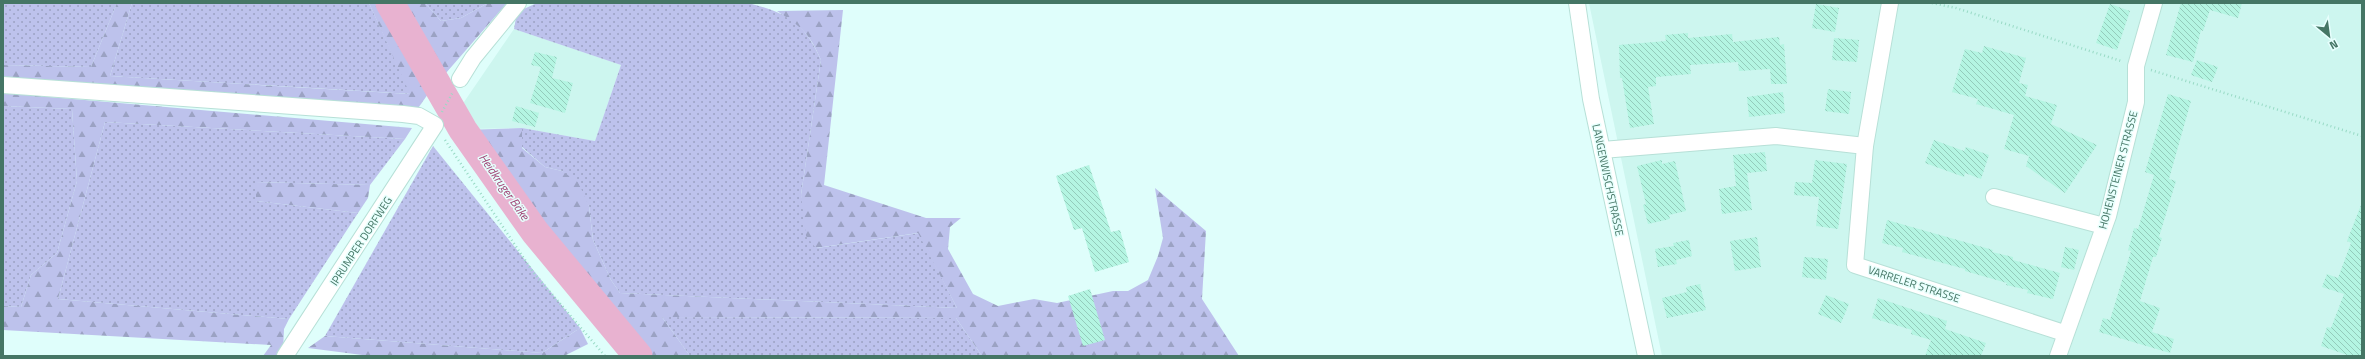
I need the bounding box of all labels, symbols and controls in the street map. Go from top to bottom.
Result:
north arrow [2309,16,2349,56]
text: N [2327,36,2341,54]
street label: HOHENSTEINER STRASSE [2095,109,2141,231]
street label: LANGENWISCHSTRASSE [1588,122,1628,238]
water label: Heidkruger Bäke [474,149,535,225]
street label: IPRUMPER DORFWEG [326,193,396,289]
street label: VARRELER STRASSE [1866,262,1962,306]

